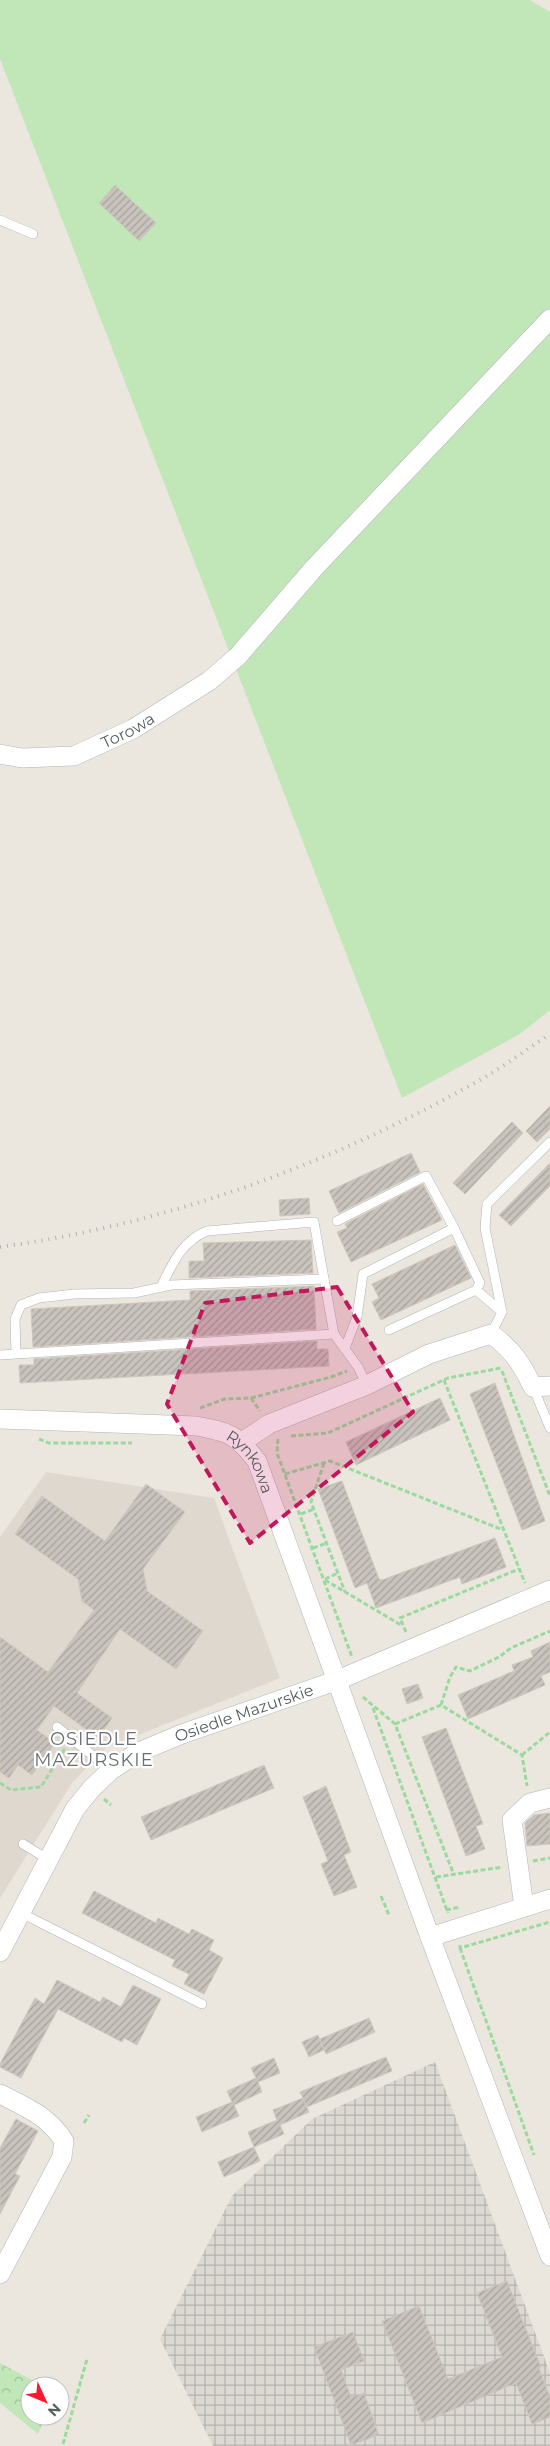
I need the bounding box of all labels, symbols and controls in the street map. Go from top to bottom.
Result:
street label: Torowa [98,709,158,752]
street label: Rynkowa [223,1426,277,1496]
street label: Osiedle Mazurskie [172,1680,316,1746]
district label: OSIEDLE MAZURSKIE [34,1728,154,1771]
north arrow [20,2376,70,2426]
text: N [44,2400,65,2420]

